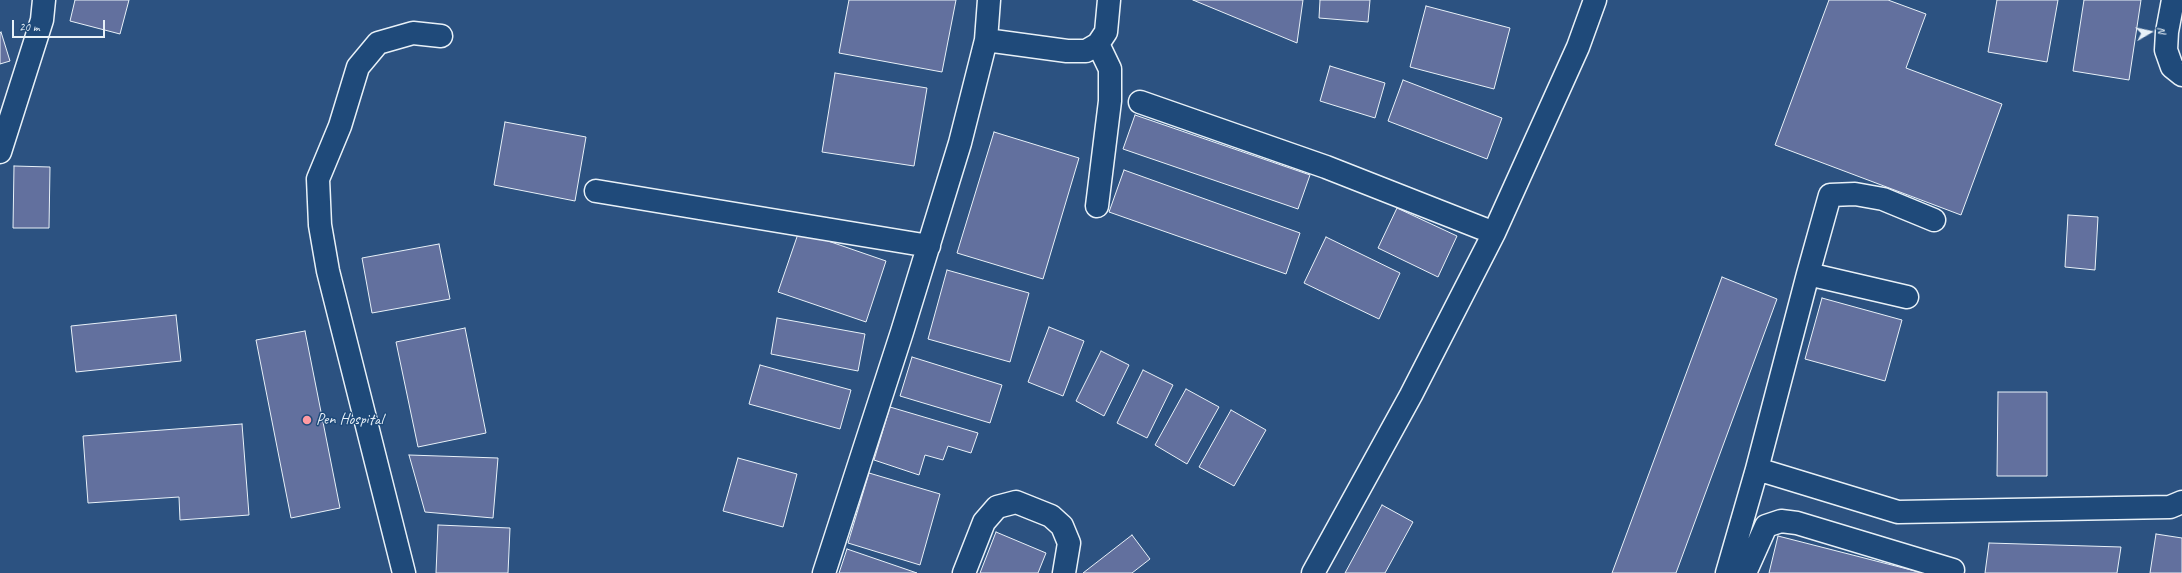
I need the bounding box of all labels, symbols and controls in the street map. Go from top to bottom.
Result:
scale bar [14,12,107,38]
north arrow [2130,12,2170,52]
text: 20 m [19,19,39,35]
text: N [2154,26,2169,35]
place label: Pen Hospital [316,410,383,430]
marker: Pen Hospital [301,414,313,426]

